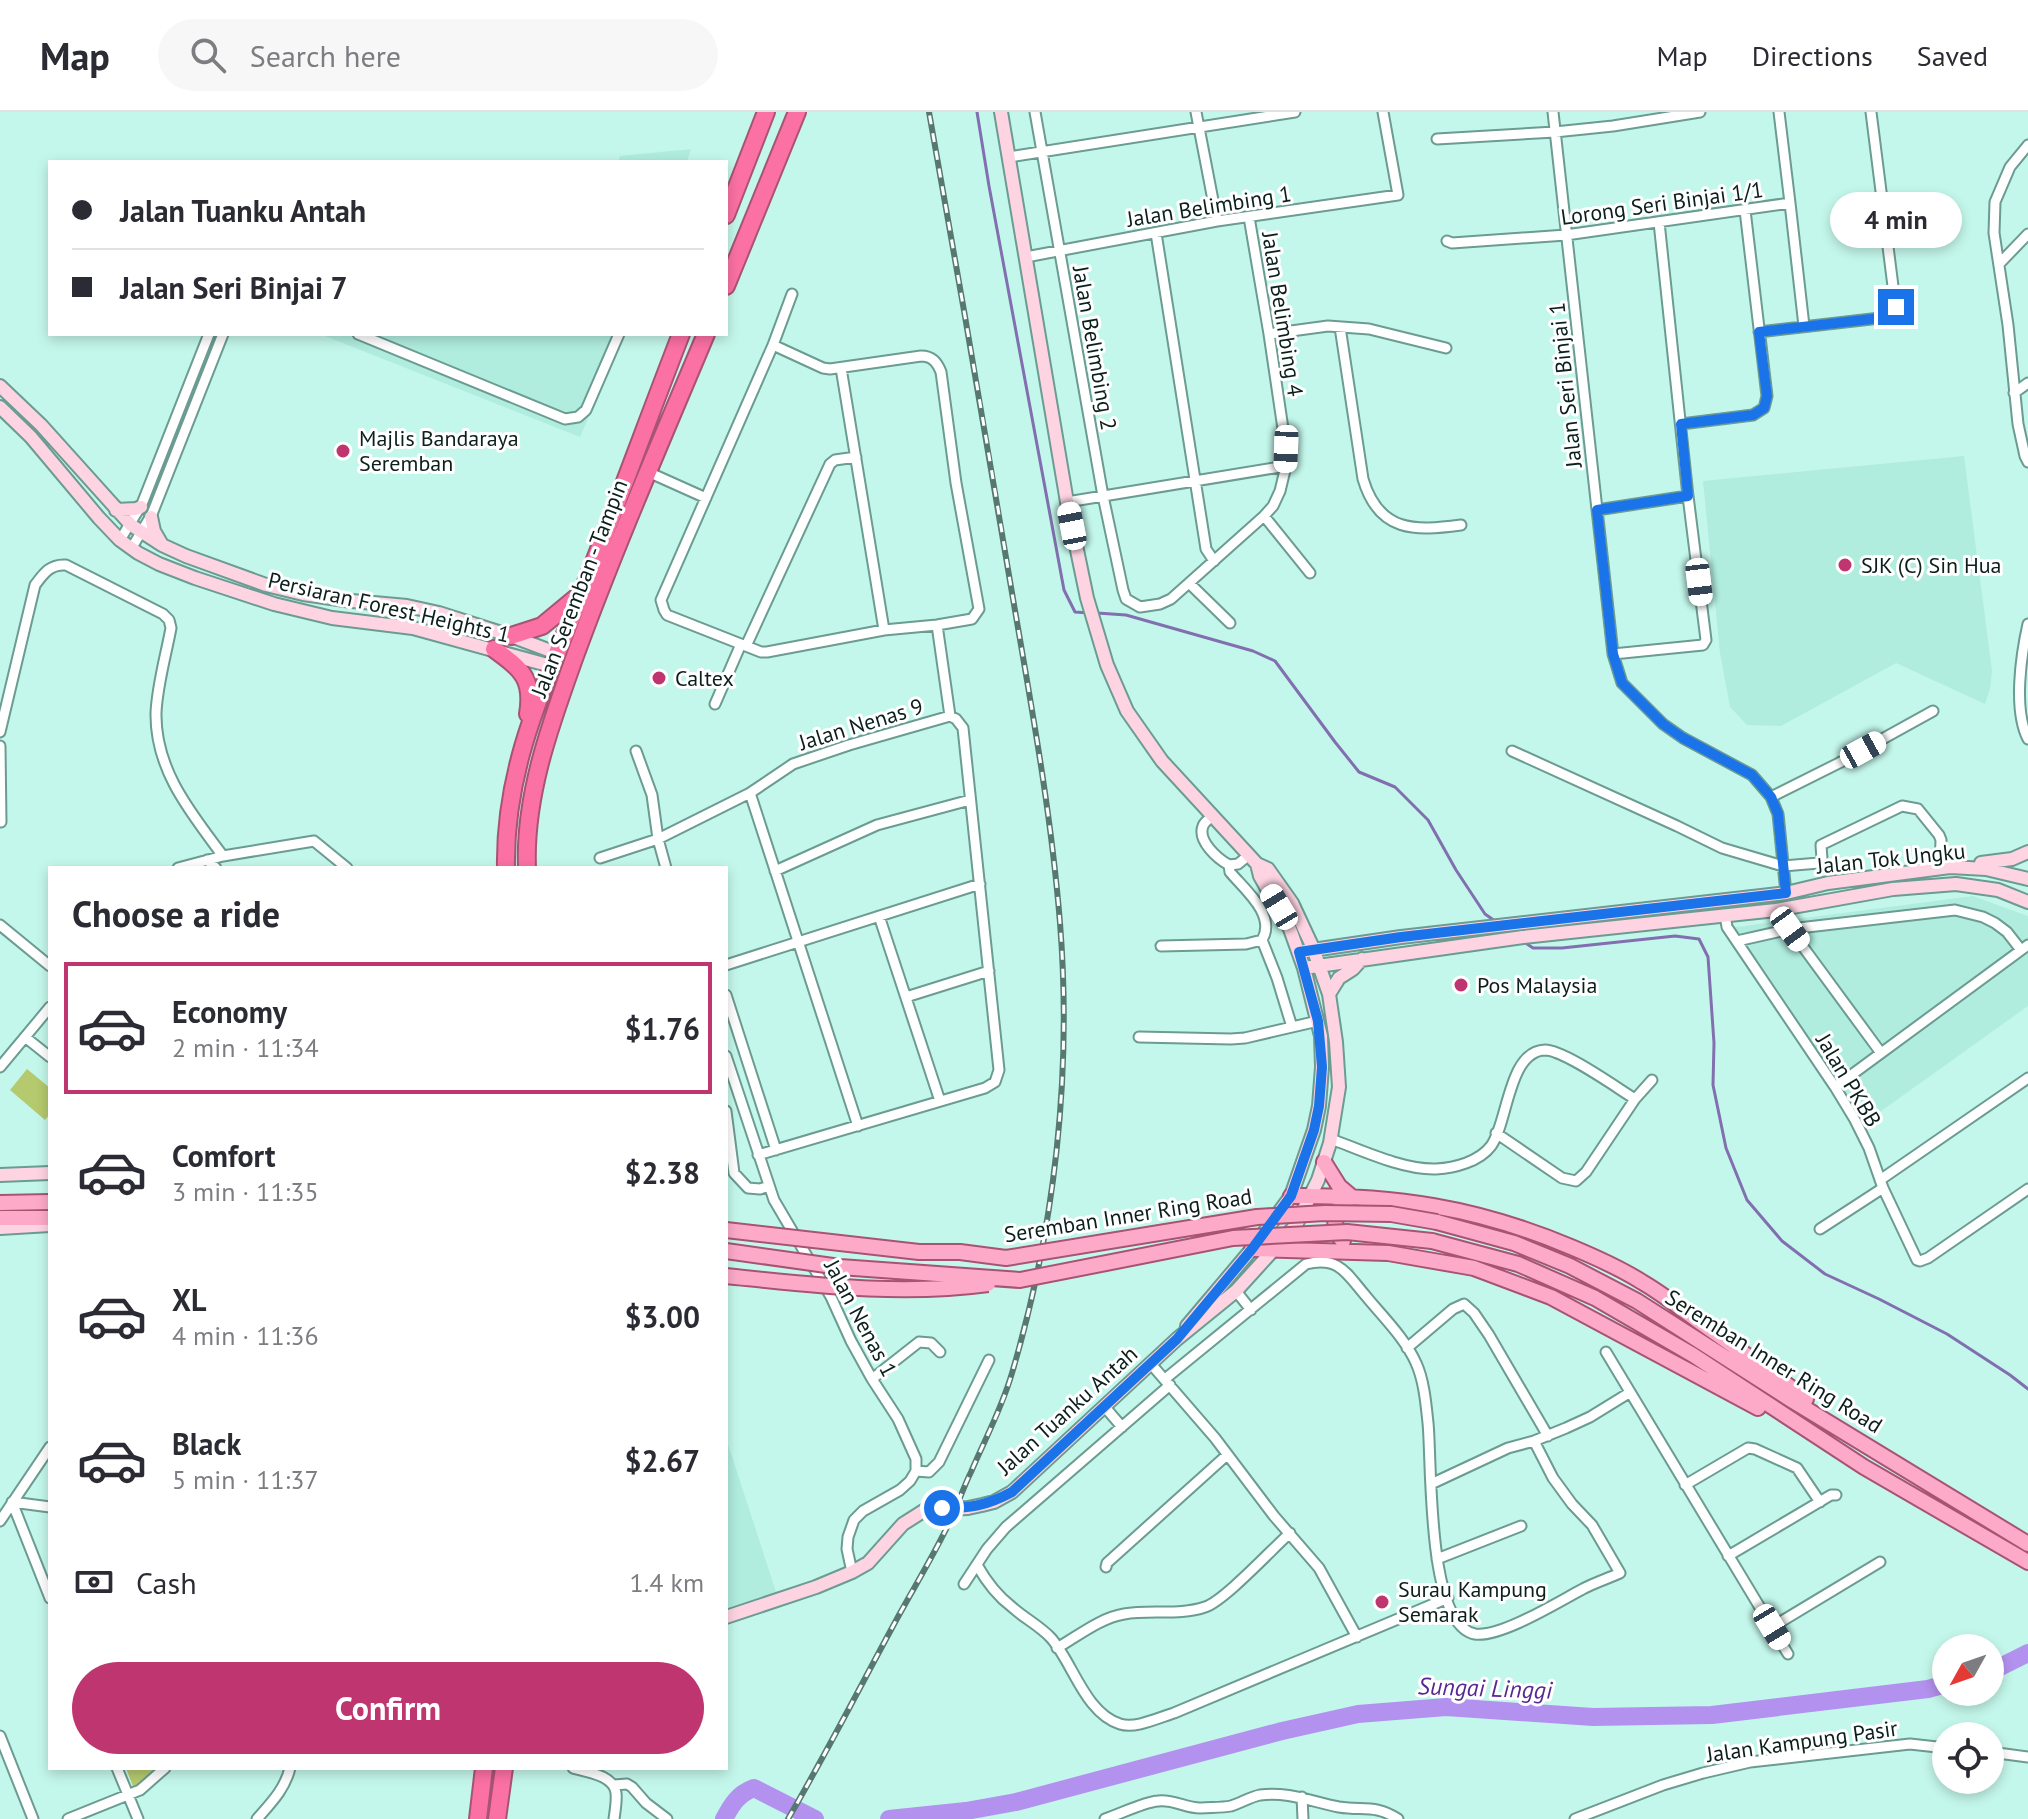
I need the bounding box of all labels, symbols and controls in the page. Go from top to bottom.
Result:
search box [158,19,718,91]
text: Map [40,31,110,80]
icon: search [186,33,230,77]
text: Search here [250,36,401,75]
text: Map [1657,37,1708,74]
text: Directions [1752,37,1873,74]
text: Saved [1917,37,1988,74]
street label: Lorong Seri Binjai 1/1 [1559,175,1765,231]
street label: Jalan Belimbing 1 [1124,179,1293,233]
text: Jalan Tuanku Antah [120,191,366,230]
callout: 4 min [1830,191,1962,247]
text: 4 min [1864,203,1928,236]
street label: Jalan Belimbing 4 [1256,229,1310,398]
street label: Jalan Belimbing 2 [1067,263,1123,432]
text: Jalan Seri Binjai 7 [120,268,348,307]
route end [1878,289,1914,325]
street label: Jalan Seri Binjai 1 [1542,301,1588,470]
place label: Majlis Bandaraya Seremban [359,424,519,477]
car [1273,425,1299,473]
marker: Majlis Bandaraya Seremban [334,442,352,460]
street label: Jalan Seremban - Tampin [524,475,633,702]
car [1056,500,1088,552]
place label: SJK (C) Sin Hua [1861,551,2002,579]
marker: SJK (C) Sin Hua [1836,556,1854,574]
car [1684,557,1714,607]
street label: Persiaran Forest Heights 1 [265,566,513,648]
place label: Caltex [675,664,734,692]
marker: Caltex [650,669,668,687]
street label: Jalan Nenas 9 [794,692,927,756]
car [1836,728,1890,772]
street label: Jalan Tok Ungku [1814,836,1967,880]
car [1256,880,1302,934]
text: Choose a ride [72,890,280,937]
car [1766,903,1814,955]
place label: Pos Malaysia [1477,971,1597,999]
marker: Pos Malaysia [1452,976,1470,994]
icon: car [76,992,148,1064]
text: Economy [172,992,287,1031]
text: $1.76 [625,1009,700,1048]
street label: Jalan PKBB [1810,1027,1888,1132]
text: 2 min · 11:34 [172,1031,319,1064]
icon: car [76,1136,148,1208]
text: Comfort [172,1136,275,1175]
text: $2.38 [625,1153,700,1192]
text: 3 min · 11:35 [172,1175,319,1208]
street label: Seremban Inner Ring Road [1002,1182,1254,1248]
street label: Jalan Nenas 1 [818,1254,904,1381]
icon: car [76,1280,148,1352]
text: XL [172,1280,206,1319]
street label: Seremban Inner Ring Road [1660,1283,1888,1439]
text: $3.00 [625,1297,700,1336]
text: 4 min · 11:36 [172,1319,319,1352]
street label: Jalan Tuanku Antah [990,1340,1143,1481]
icon: car [76,1424,148,1496]
text: Black [172,1424,241,1463]
text: $2.67 [625,1441,700,1480]
text: 5 min · 11:37 [172,1463,319,1496]
route start [924,1490,960,1526]
icon: cash [72,1560,116,1604]
text: Cash [136,1563,197,1602]
text: 1.4 km [630,1566,704,1599]
place label: Surau Kampung Semarak [1398,1575,1547,1628]
marker: Surau Kampung Semarak [1373,1593,1391,1611]
car [1749,1600,1795,1654]
north arrow [1932,1634,2004,1706]
map controls [1932,1634,2004,1794]
button: Confirm [72,1662,704,1754]
water label: Sungai Linggi [1417,1670,1553,1706]
street label: Jalan Kampung Pasir [1704,1714,1900,1768]
button: locate [1932,1722,2004,1794]

